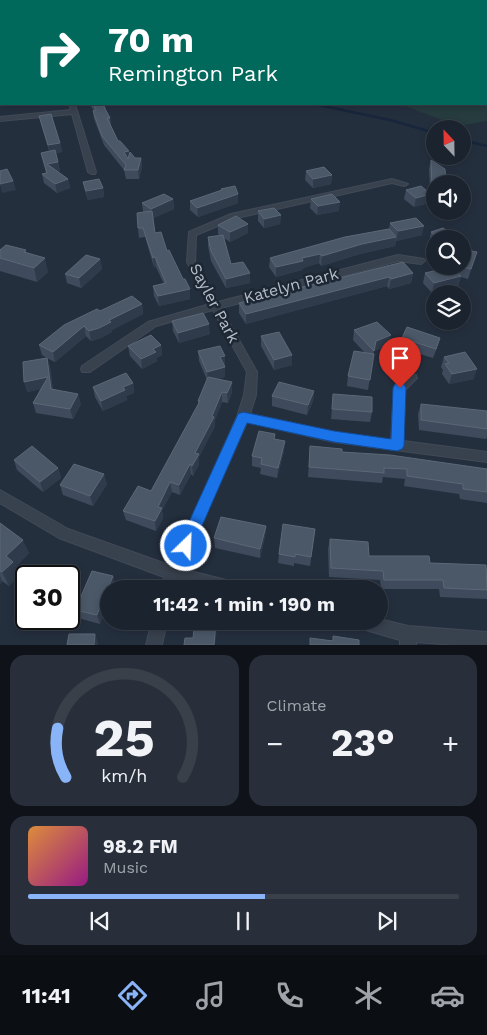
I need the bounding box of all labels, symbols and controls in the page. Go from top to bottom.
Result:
text: 70 m [108,19,194,61]
icon: right [25,20,90,85]
text: Remington Park [108,61,278,86]
north arrow [426,120,471,165]
map controls [426,120,471,330]
button: sound [426,175,471,220]
button: search [426,230,471,275]
street label: Sayler Park [186,260,243,346]
street label: Katelyn Park [242,264,341,307]
button: layers [426,285,471,330]
pin [379,337,421,388]
icon: arrive [386,344,414,372]
position arrow [159,519,211,571]
speed limit sign: 30 [15,565,80,630]
text: 11:42 · 1 min · 190 m [153,593,335,616]
text: Climate [267,696,327,715]
text: 25 [94,708,155,769]
text: 23° [331,721,395,765]
text: − [267,727,283,760]
text: + [442,727,459,760]
text: km/h [101,765,147,786]
text: 98.2 FM [103,835,178,858]
text: Music [103,858,148,877]
icon: previous [86,907,114,935]
icon: pause [229,907,257,935]
icon: next [373,907,401,935]
icon: directions [115,978,150,1013]
icon: music [193,978,228,1013]
icon: phone [272,978,307,1013]
icon: climate [351,978,386,1013]
icon: car [430,978,465,1013]
text: 11:41 [22,983,71,1008]

